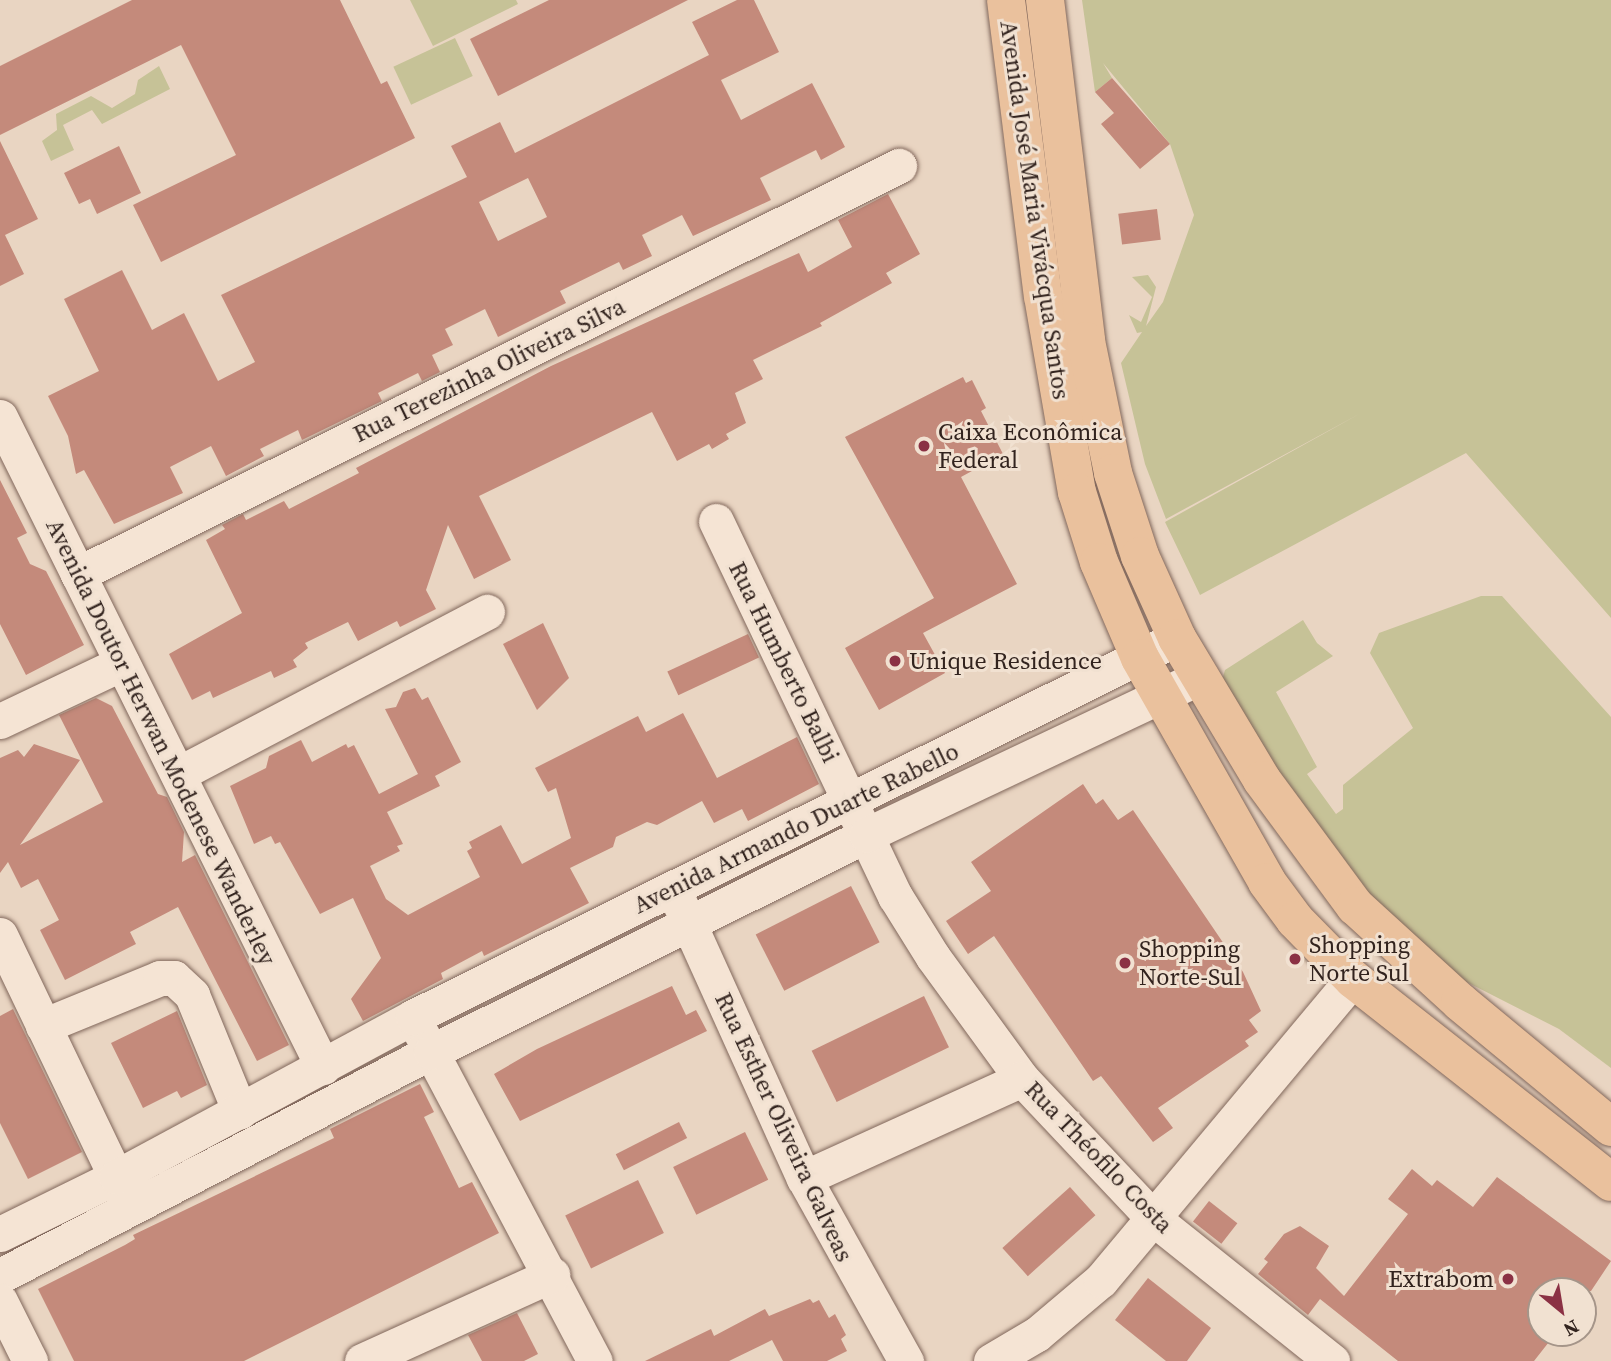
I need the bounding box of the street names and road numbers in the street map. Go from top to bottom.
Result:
street label: Avenida José Maria Vivácqua Santos [994,18,1076,402]
street label: Rua Terezinha Oliveira Silva [348,291,630,449]
street label: Avenida Doutor Herwan Modenese Wanderley [40,514,282,970]
street label: Rua Humberto Balbi [723,557,845,767]
street label: Avenida Armando Duarte Rabello [629,736,963,920]
street label: Rua Esther Oliveira Galveas [709,988,859,1266]
street label: Rua Théofilo Costa [1019,1075,1179,1239]

